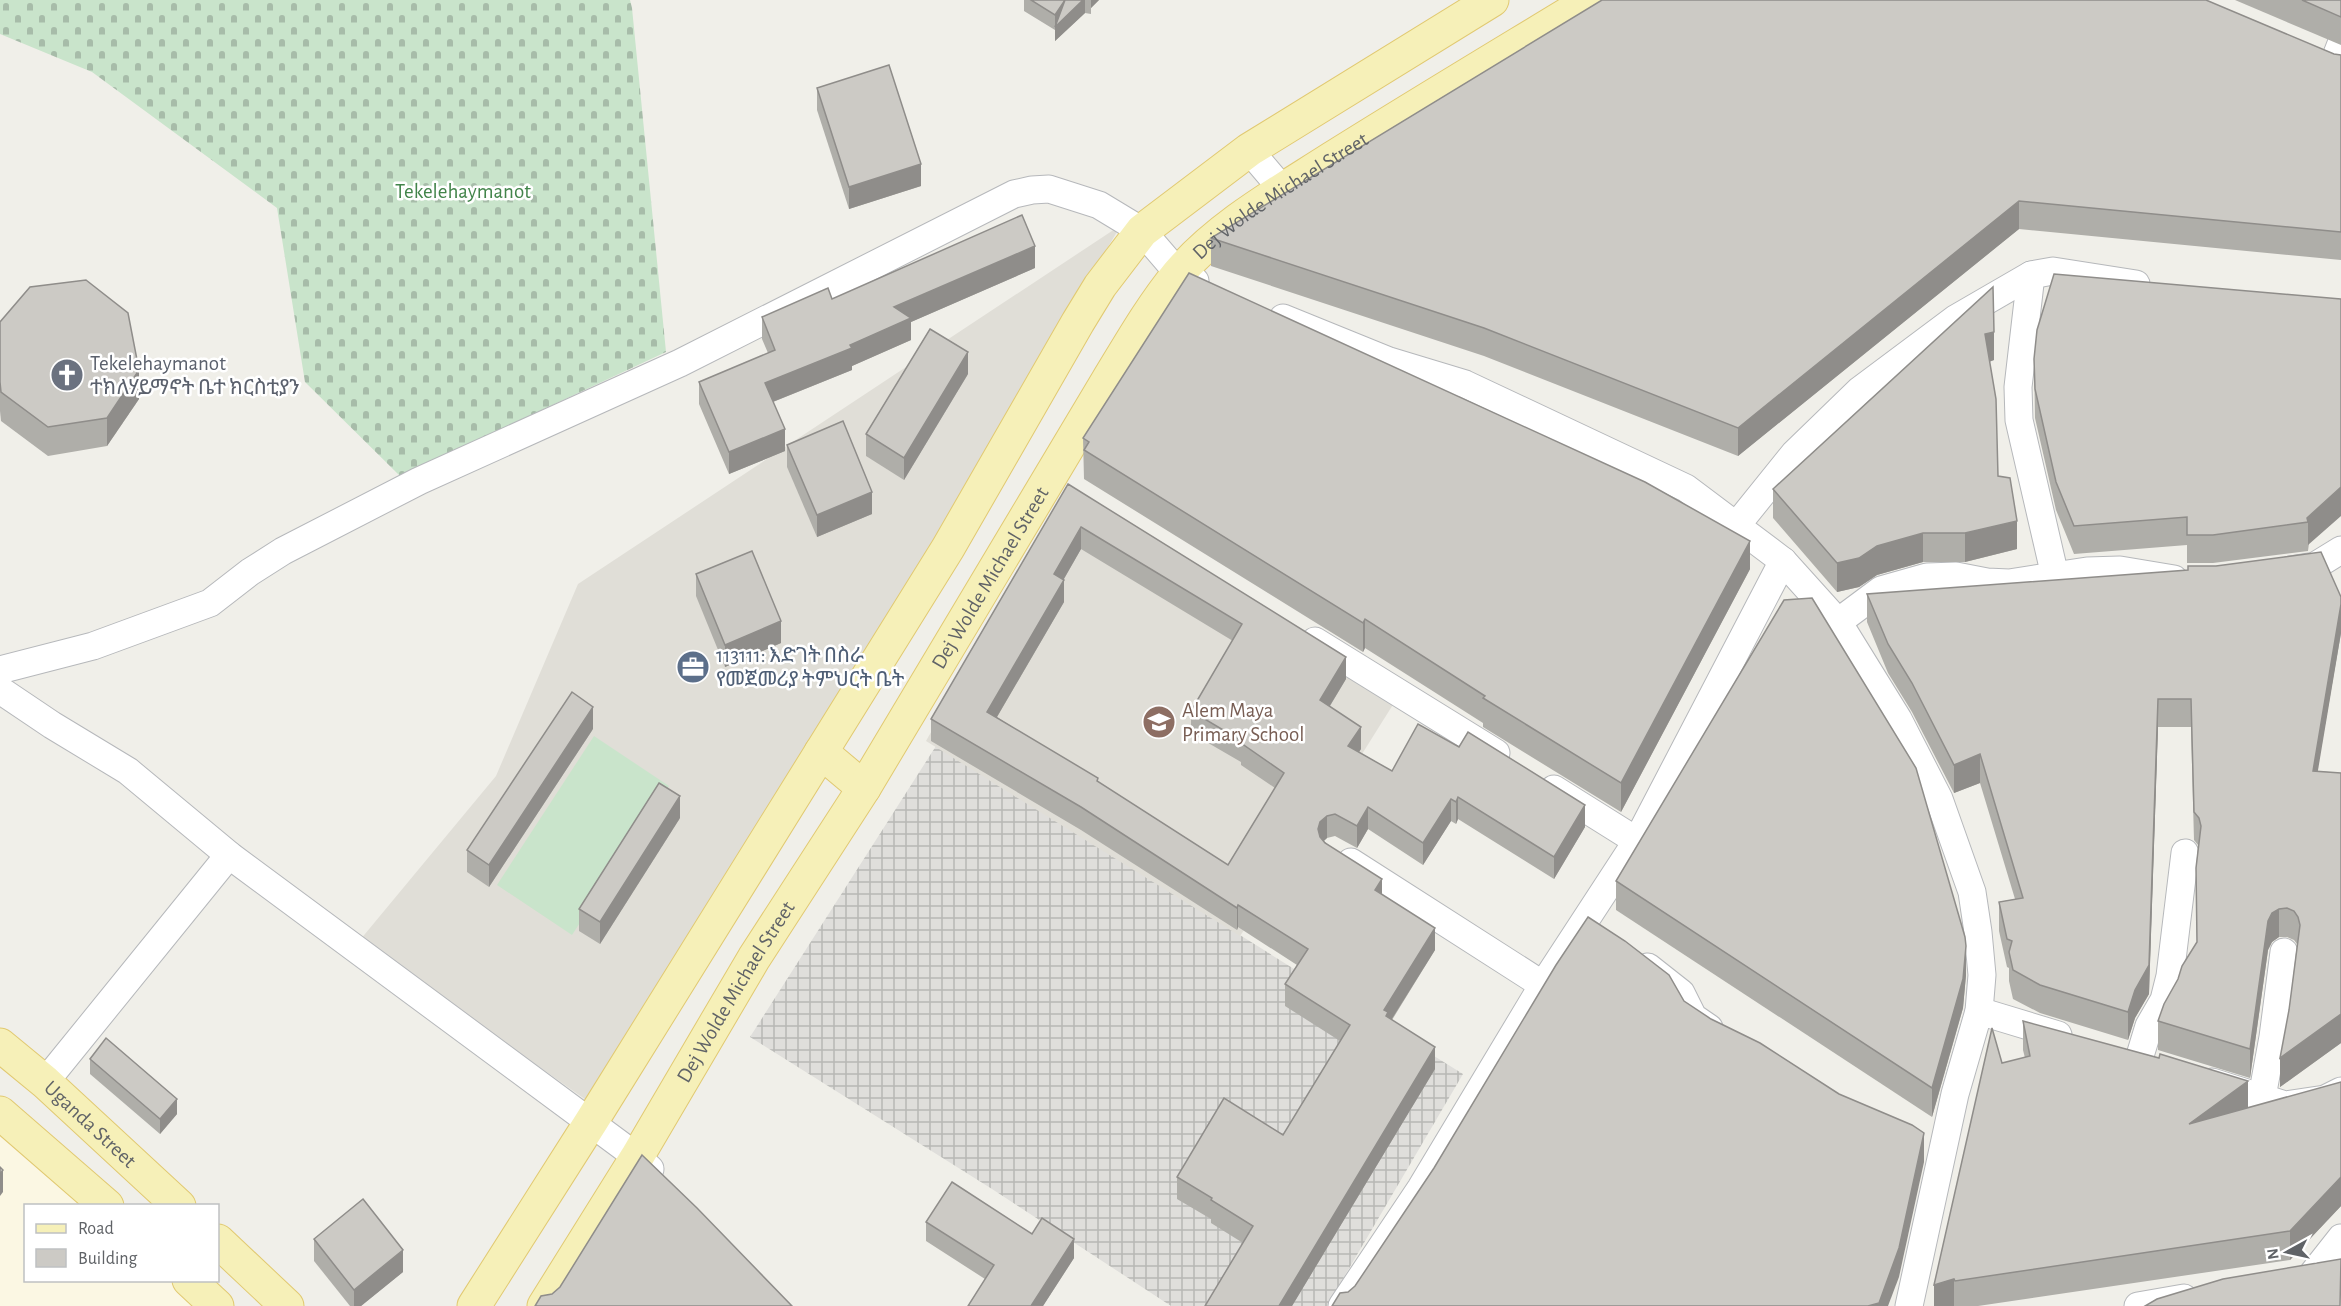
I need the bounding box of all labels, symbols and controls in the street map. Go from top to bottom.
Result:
street label: Dej Wolde Michael Street [1188,128,1372,263]
park label: Tekelehaymanot [395,181,531,202]
place label: Tekelehaymanot ተክለሃይማኖት ቤተ ክርስቲያን [90,353,300,398]
church icon: Tekelehaymanot ተክለሃይማኖት ቤተ ክርስቲያን [49,357,85,393]
street label: Dej Wolde Michael Street [927,483,1052,672]
place label: 113111: እድገት በስራ የመጀመሪያ ትምህርት ቤት [716,645,905,690]
office icon: 113111: እድገት በስራ የመጀመሪያ ትምህርት ቤት [675,649,711,685]
place label: Alem Maya Primary School [1182,700,1305,745]
school or university icon: Alem Maya Primary School [1141,704,1177,740]
street label: Dej Wolde Michael Street [673,897,799,1086]
street label: Uganda Street [40,1076,141,1172]
legend [24,1204,219,1282]
text: Road [78,1220,114,1238]
north arrow [2257,1222,2317,1282]
text: N [2264,1247,2282,1261]
text: Building [78,1250,138,1268]

